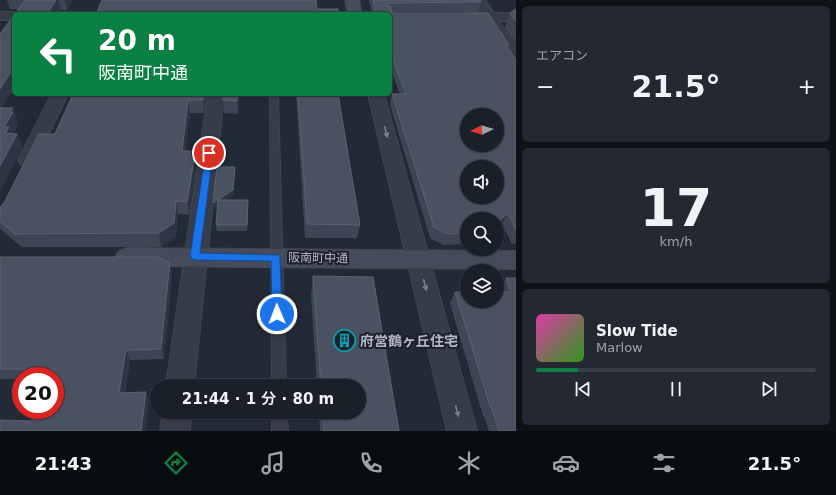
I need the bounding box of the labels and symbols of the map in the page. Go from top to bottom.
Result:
north arrow [460,108,504,152]
one-way arrow [383,126,389,138]
pin [192,136,226,170]
street label: 阪南町中通 [288,250,348,266]
one-way arrow [422,279,428,291]
position arrow [256,293,298,335]
building icon: 府営鶴ヶ丘住宅 [332,328,358,354]
place label: 府営鶴ヶ丘住宅 [360,333,458,349]
speed limit sign: 20 [12,367,64,419]
one-way arrow [454,405,460,417]

